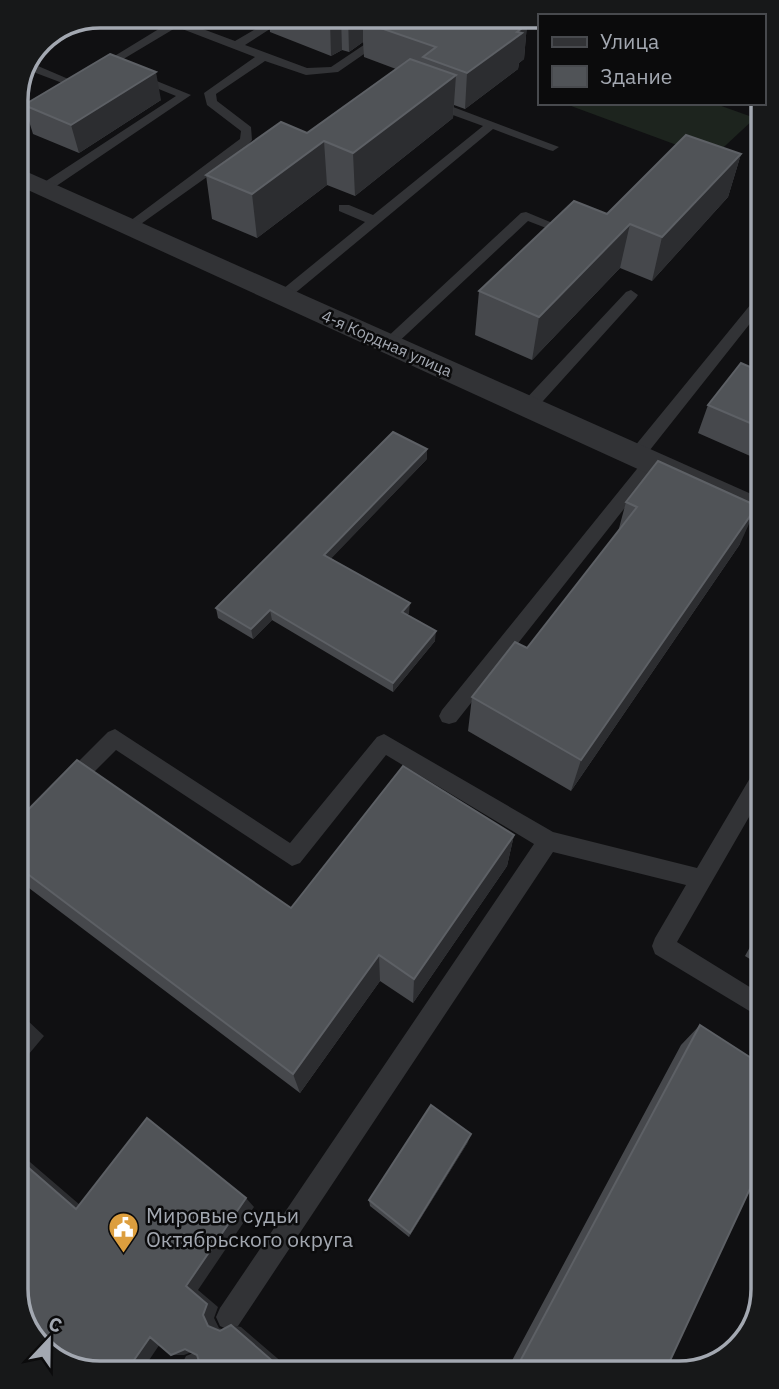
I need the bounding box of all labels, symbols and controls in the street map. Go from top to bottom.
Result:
legend [538,14,765,105]
text: Улица [600,27,659,55]
text: Здание [600,62,672,90]
street label: 4-я Кордная улица [319,305,456,381]
place label: Мировые судьи Октябрьского округа [146,1201,353,1253]
public building icon: Мировые судьи Октябрьского округа [106,1210,140,1254]
north arrow [14,1305,84,1375]
text: С [45,1311,66,1338]

